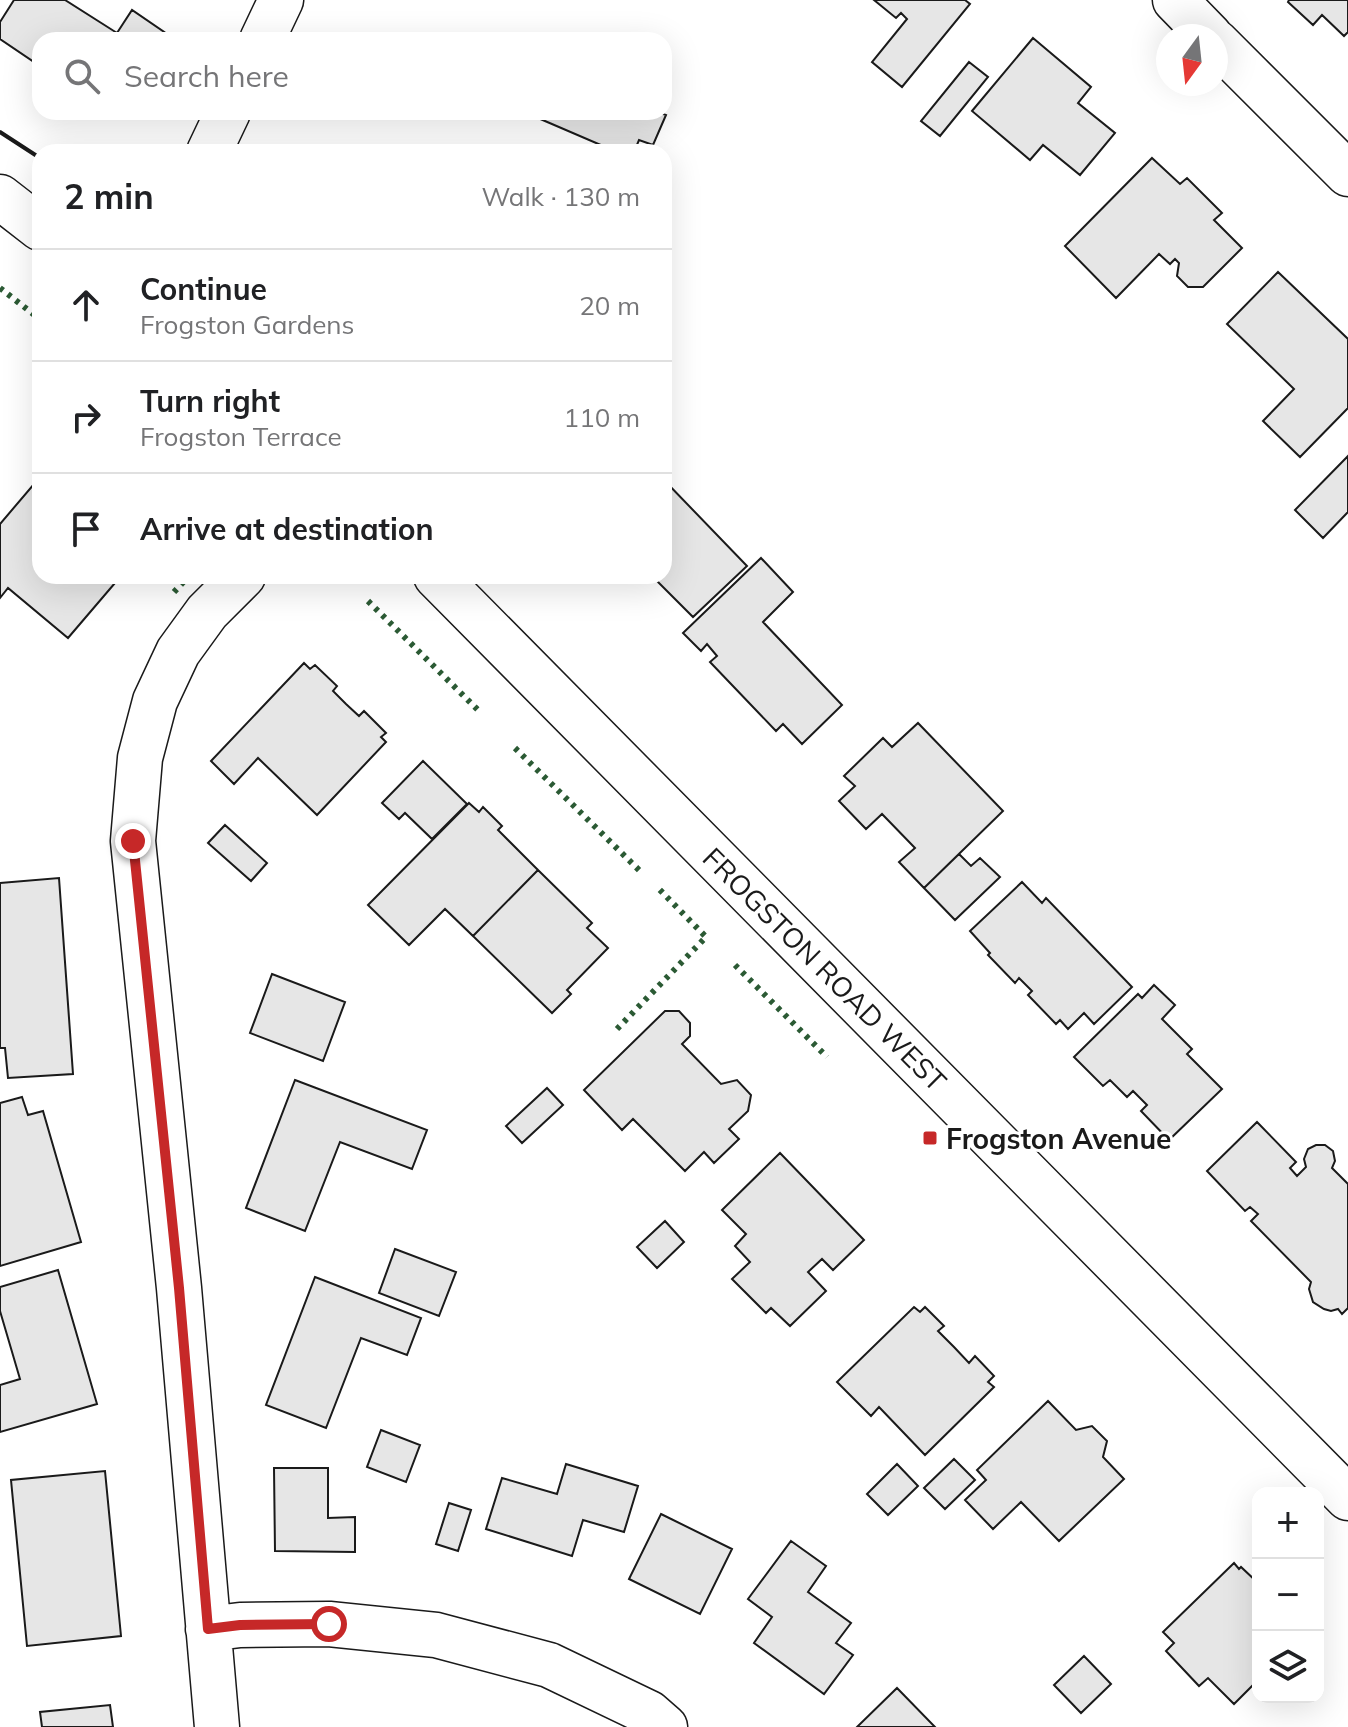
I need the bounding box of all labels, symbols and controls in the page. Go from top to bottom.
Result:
north arrow [1156,24,1228,96]
search box [32,32,672,120]
icon: search [60,54,104,98]
text: Search here [124,57,289,95]
text: 2 min [64,175,154,218]
text: Walk · 130 m [481,180,640,213]
text: Continue [140,270,267,308]
icon: ahead [64,283,108,327]
text: 20 m [579,289,640,322]
text: Frogston Gardens [140,308,355,341]
text: Turn right [140,382,280,420]
icon: right [64,395,108,439]
text: 110 m [564,401,640,434]
text: Frogston Terrace [140,420,342,453]
icon: arrive [64,507,108,551]
text: Arrive at destination [140,510,434,548]
route end [115,823,151,859]
street label: FROGSTON ROAD WEST [696,840,954,1098]
place label: Frogston Avenue [946,1121,1171,1156]
marker: Frogston Avenue [921,1129,939,1147]
map controls [1252,1487,1324,1703]
button: + [1252,1487,1324,1559]
button: − [1252,1559,1324,1631]
route start [311,1606,347,1642]
button: layers [1252,1631,1324,1703]

